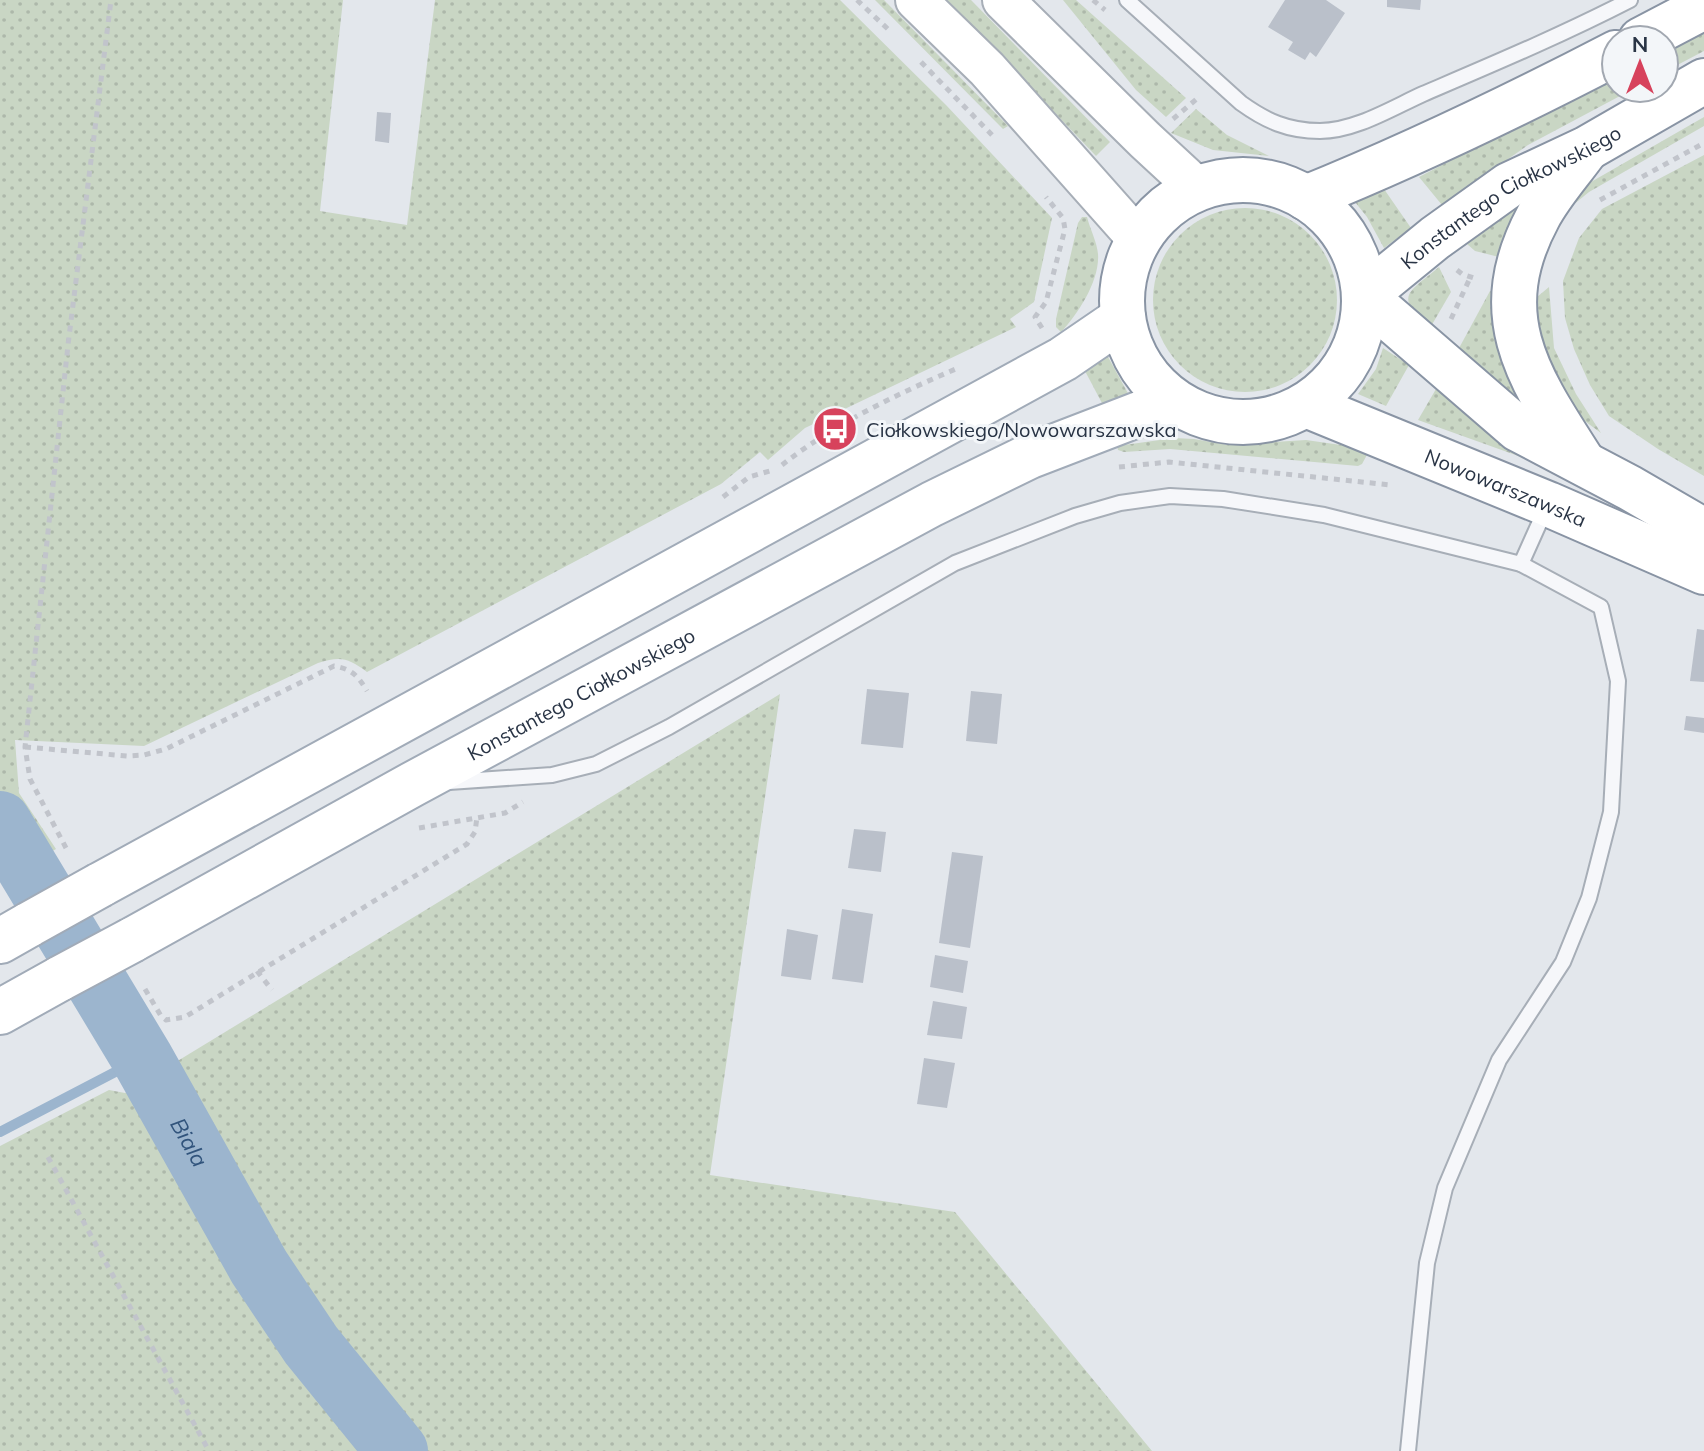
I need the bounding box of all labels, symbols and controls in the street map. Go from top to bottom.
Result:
north arrow [1600,24,1680,104]
text: N [1632,30,1648,58]
street label: Konstantego Ciołkowskiego [1395,119,1625,274]
bus stop icon: Ciołkowskiego/Nowowarszawska [811,405,859,453]
place label: Ciołkowskiego/Nowowarszawska [866,417,1177,442]
street label: Nowowarszawska [1421,443,1590,532]
street label: Konstantego Ciołkowskiego [462,622,699,765]
water label: Biala [164,1113,214,1172]

